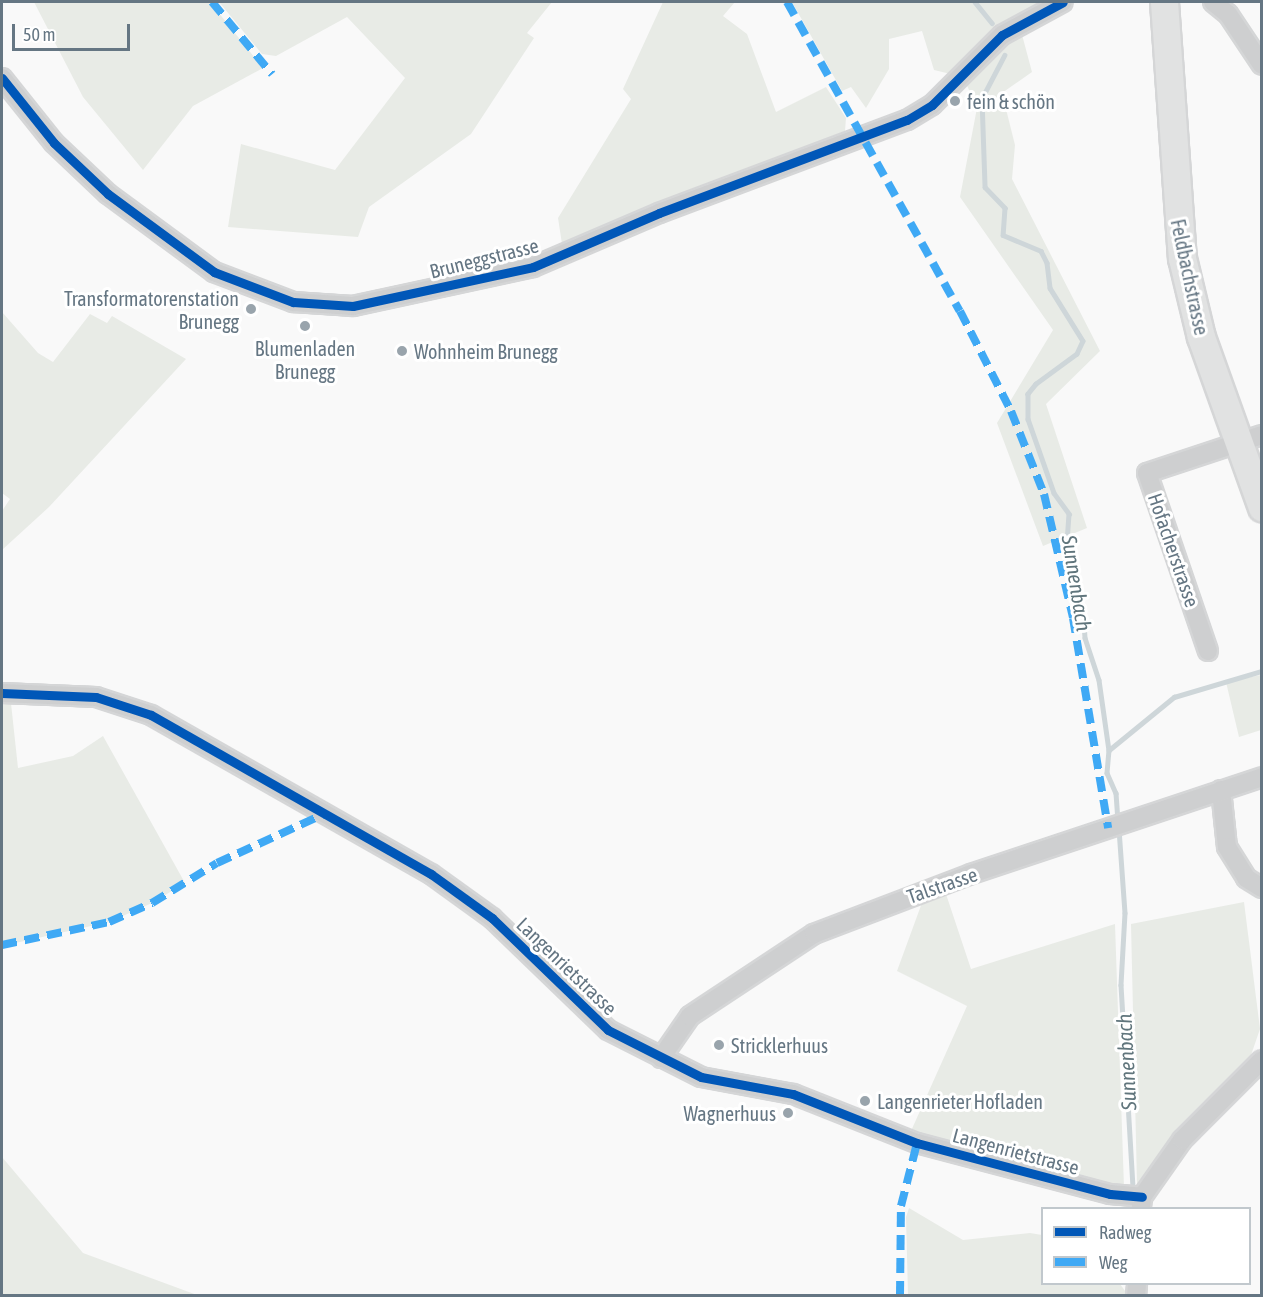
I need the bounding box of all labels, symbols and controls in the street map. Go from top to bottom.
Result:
scale bar [15,12,134,50]
text: 50 m [23,24,55,45]
place label: fein & schön [967,89,1055,113]
marker: fein & schön [948,94,962,108]
street label: Feldbachstrasse [1166,217,1214,337]
street label: Bruneggstrasse [427,233,541,283]
place label: Transformatorenstation Brunegg [64,286,239,333]
marker: Transformatorenstation Brunegg [244,302,258,316]
marker: Blumenladen Brunegg [298,319,312,333]
place label: Blumenladen Brunegg [255,336,355,383]
place label: Wohnheim Brunegg [414,339,558,363]
marker: Wohnheim Brunegg [395,344,409,358]
street label: Hofacherstrasse [1143,490,1205,610]
water label: Sunnenbach [1057,533,1097,633]
street label: Talstrasse [904,862,980,908]
street label: Langenrietstrasse [512,912,622,1020]
water label: Sunnenbach [1111,1013,1141,1111]
place label: Stricklerhuus [731,1033,828,1057]
marker: Stricklerhuus [712,1038,726,1052]
place label: Langenrieter Hofladen [877,1089,1043,1113]
marker: Langenrieter Hofladen [858,1094,872,1108]
place label: Wagnerhuus [683,1101,776,1125]
marker: Wagnerhuus [781,1106,795,1120]
street label: Langenrietstrasse [950,1123,1082,1179]
legend [1041,1207,1251,1285]
text: Radweg [1099,1222,1151,1243]
text: Weg [1099,1252,1127,1273]

